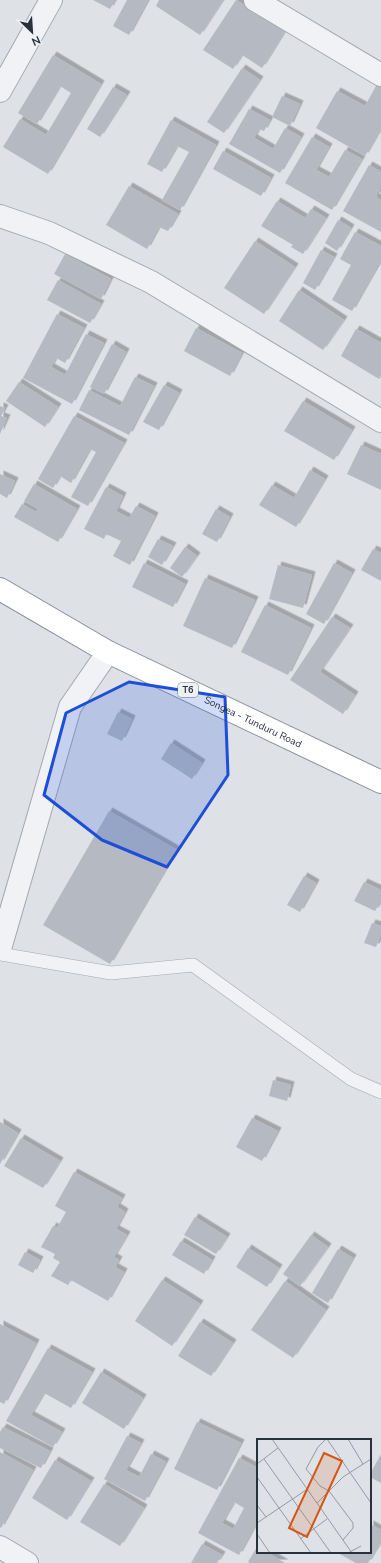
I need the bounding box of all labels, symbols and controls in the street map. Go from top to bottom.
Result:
north arrow [12,12,52,52]
text: N [29,32,43,49]
road number: T6 [178,683,198,697]
street label: Songea - Tunduru Road [202,693,304,751]
inset map [257,1439,371,1553]

